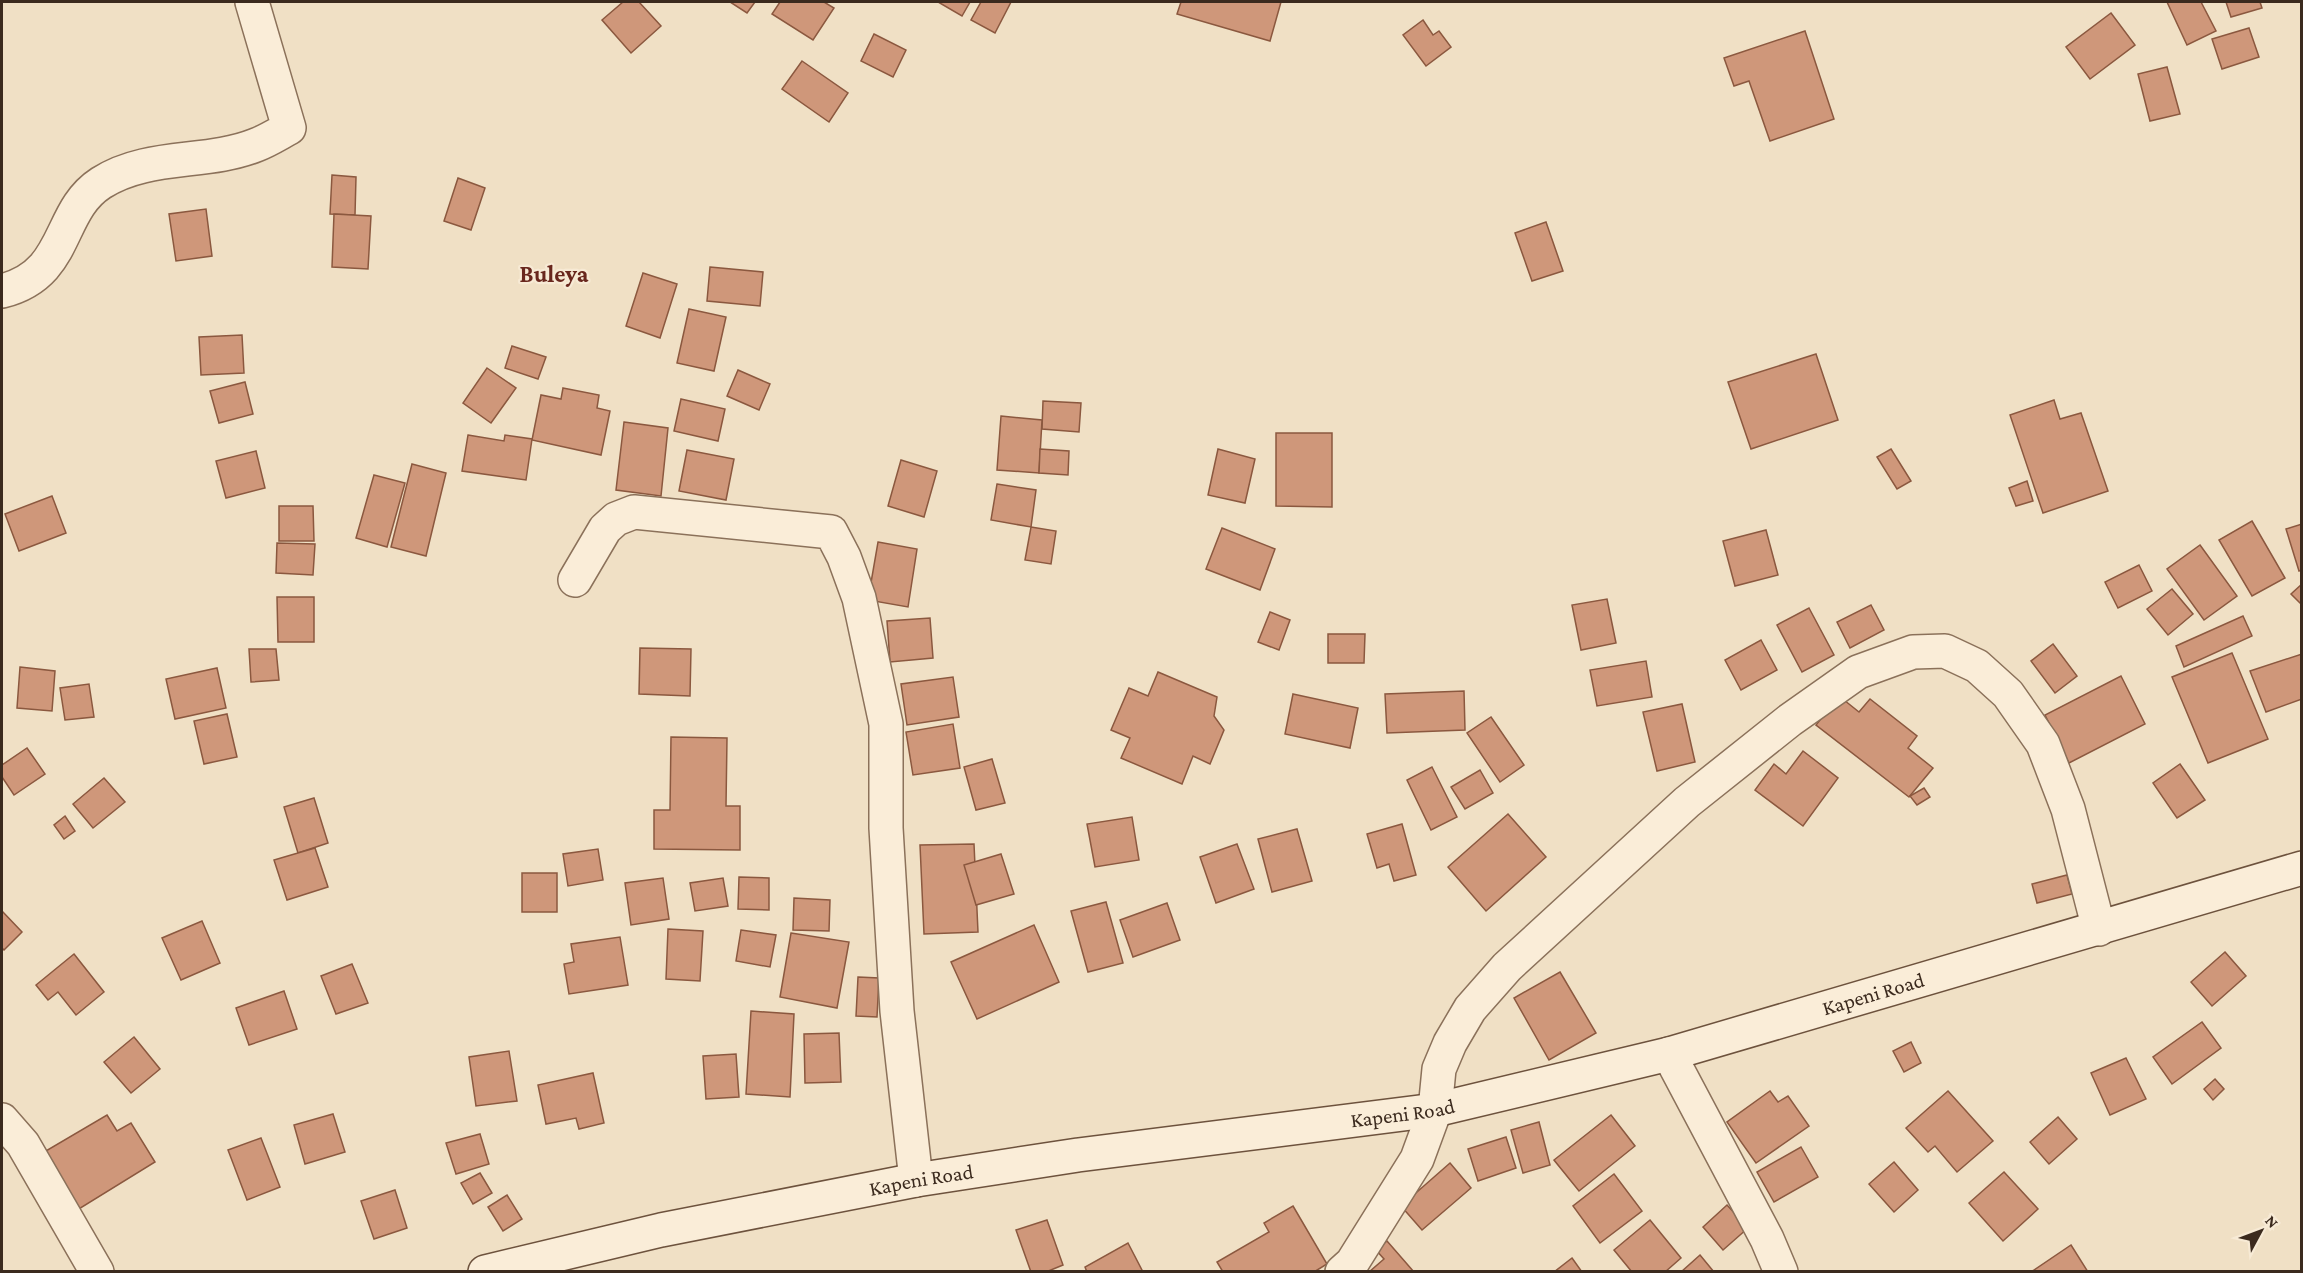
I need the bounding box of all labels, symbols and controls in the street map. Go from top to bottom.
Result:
district label: Buleya [520,260,589,287]
street label: Kapeni Road [1819,968,1927,1020]
street label: Kapeni Road [1349,1094,1457,1133]
street label: Kapeni Road [867,1159,975,1201]
north arrow [2231,1201,2291,1261]
text: N [2262,1212,2282,1231]

